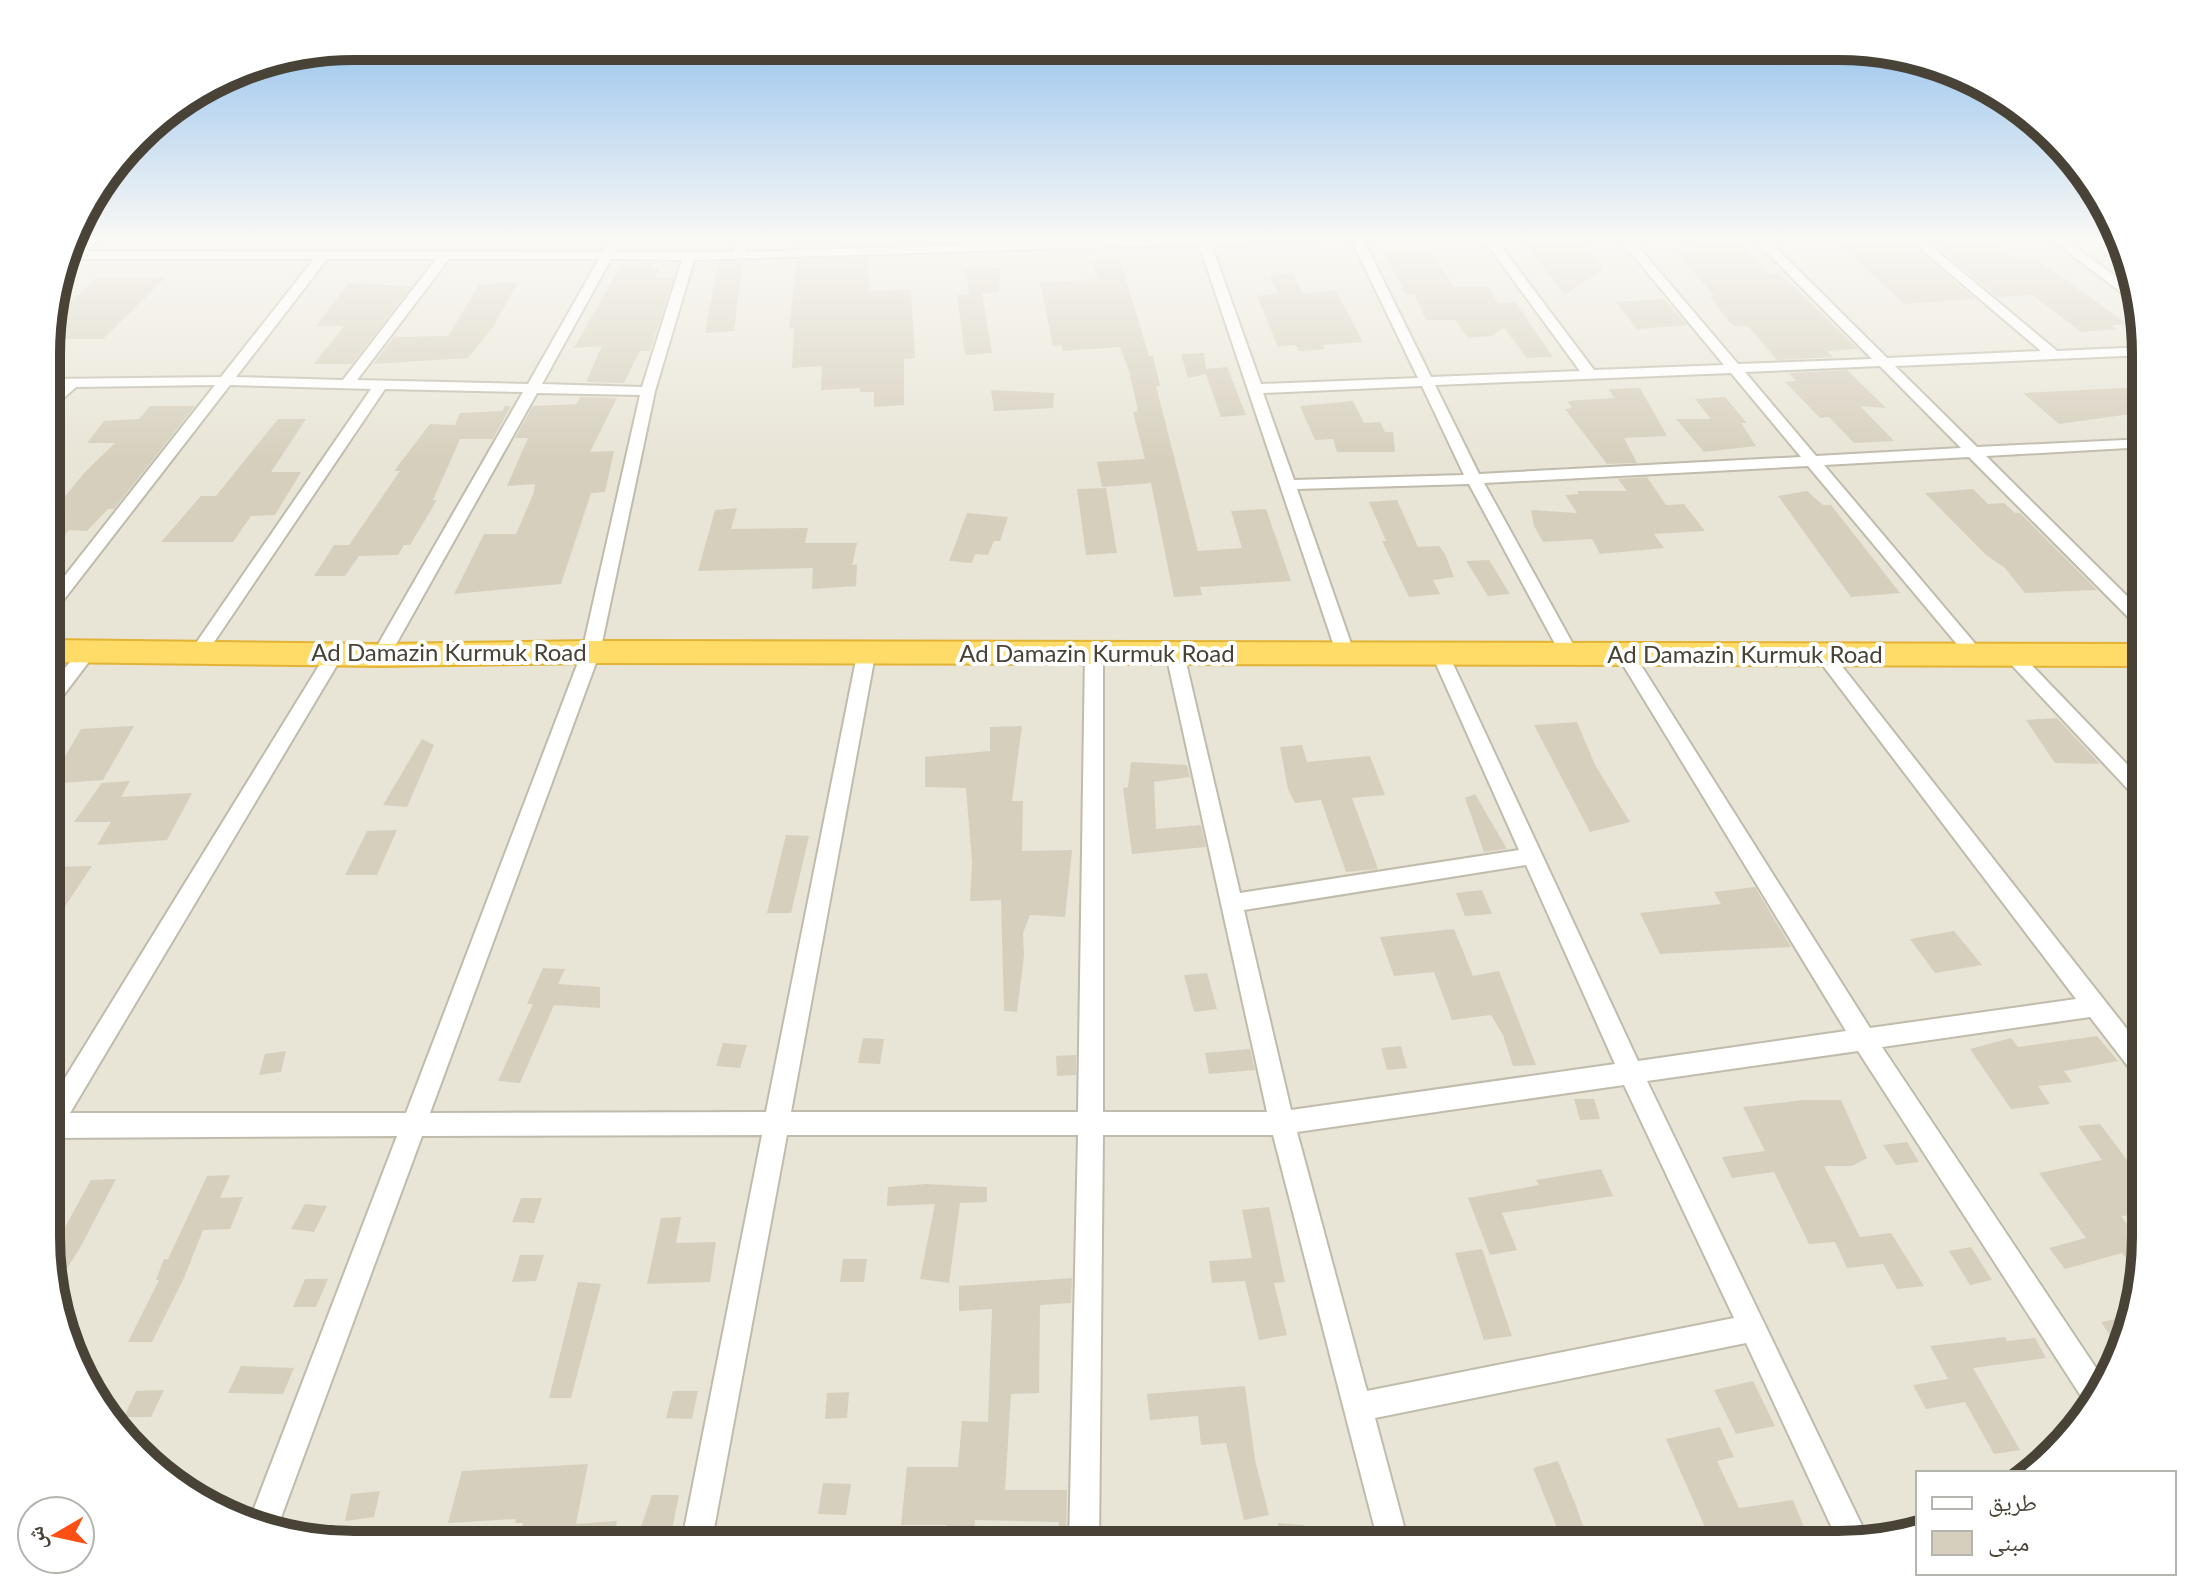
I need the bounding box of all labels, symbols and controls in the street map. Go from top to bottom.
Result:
street label: Ad Damazin Kurmuk Road [311,637,587,666]
street label: Ad Damazin Kurmuk Road [959,638,1235,667]
street label: Ad Damazin Kurmuk Road [1607,639,1883,668]
legend [1916,1471,2176,1575]
text: طريق [1988,1487,2037,1517]
north arrow [16,1495,96,1575]
text: ش [21,1524,52,1552]
text: مبنى [1988,1527,2029,1557]

